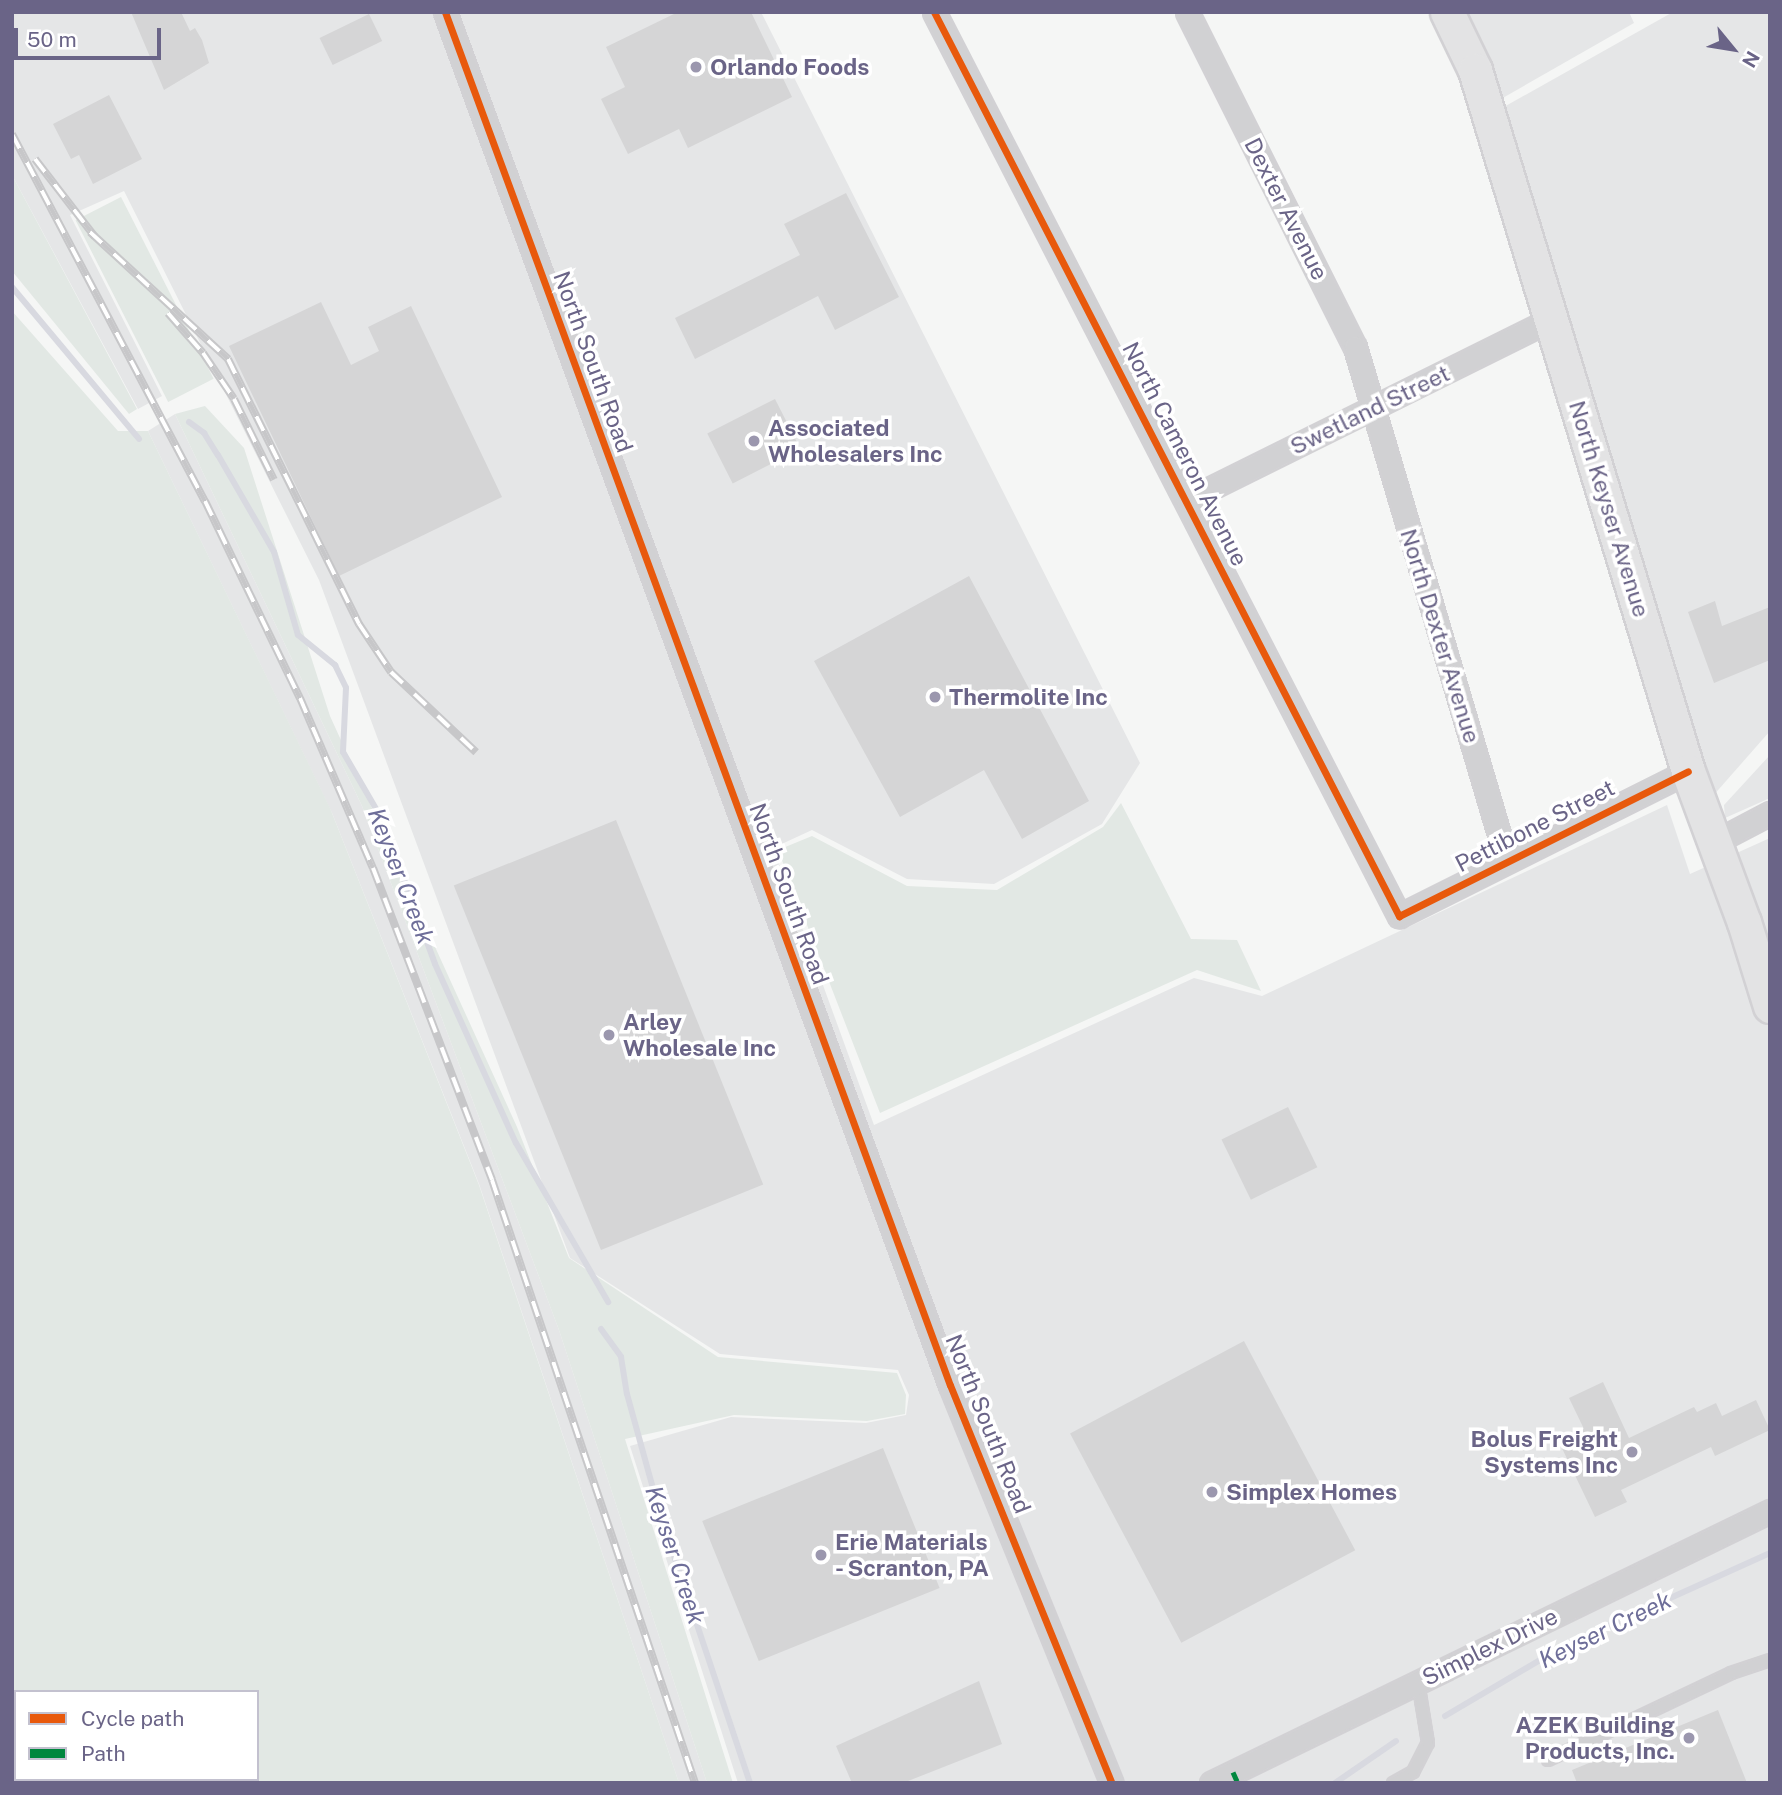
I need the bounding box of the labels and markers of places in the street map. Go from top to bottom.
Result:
place label: Orlando Foods [710,53,869,81]
marker: Orlando Foods [688,59,704,75]
place label: Associated Wholesalers Inc [768,414,943,468]
marker: Associated Wholesalers Inc [746,433,762,449]
place label: Thermolite Inc [949,683,1108,711]
marker: Thermolite Inc [927,689,943,705]
place label: Arley Wholesale Inc [623,1008,776,1062]
marker: Arley Wholesale Inc [601,1027,617,1043]
place label: Bolus Freight Systems Inc [1470,1425,1618,1479]
marker: Bolus Freight Systems Inc [1624,1444,1640,1460]
place label: Simplex Homes [1226,1478,1397,1506]
marker: Simplex Homes [1204,1484,1220,1500]
place label: Erie Materials - Scranton, PA [835,1528,991,1582]
marker: Erie Materials - Scranton, PA [813,1547,829,1563]
place label: AZEK Building Products, Inc. [1516,1711,1675,1765]
marker: AZEK Building Products, Inc. [1681,1730,1697,1746]

